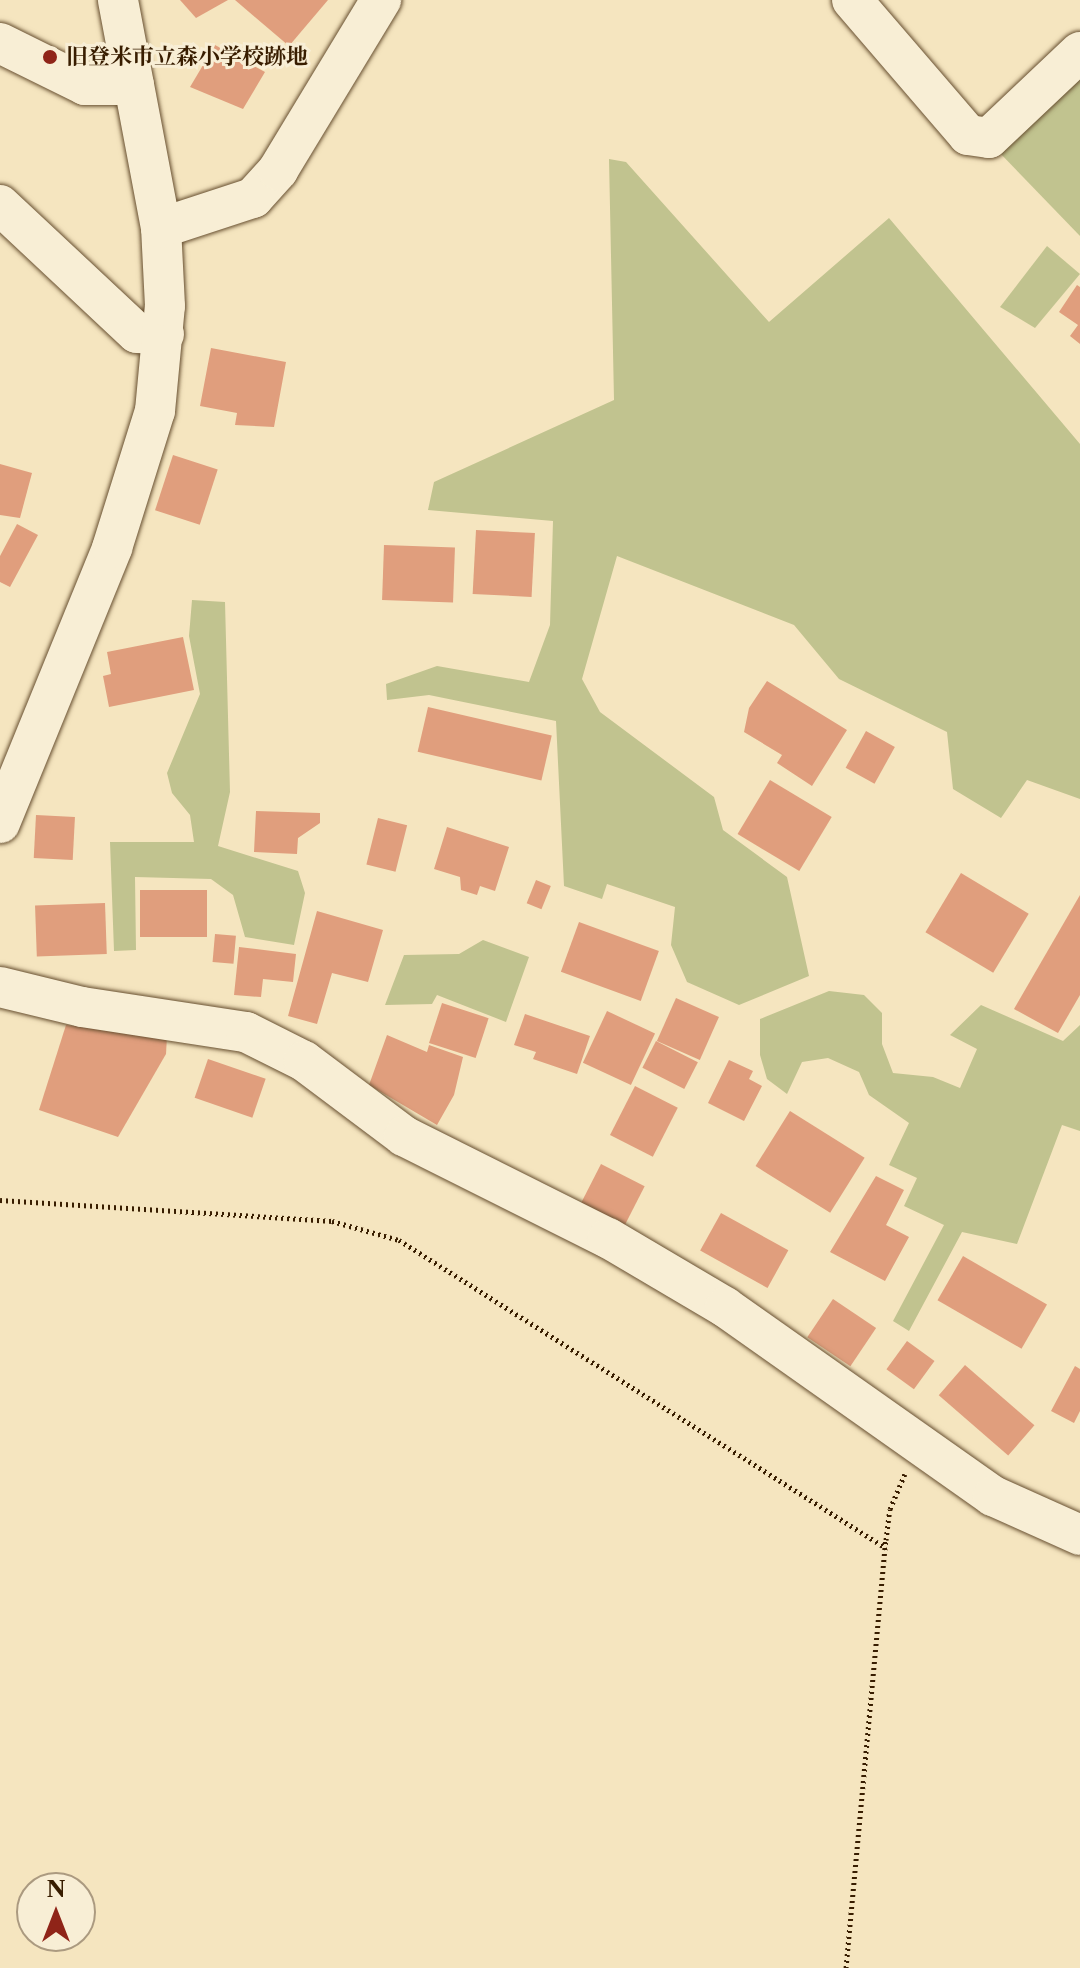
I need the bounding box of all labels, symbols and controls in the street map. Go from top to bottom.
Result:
place label: 旧登米市立森小学校跡地 [66,44,308,70]
marker: 旧登米市立森小学校跡地 [41,48,59,66]
north arrow [16,1872,96,1952]
text: N [46,1876,66,1903]

